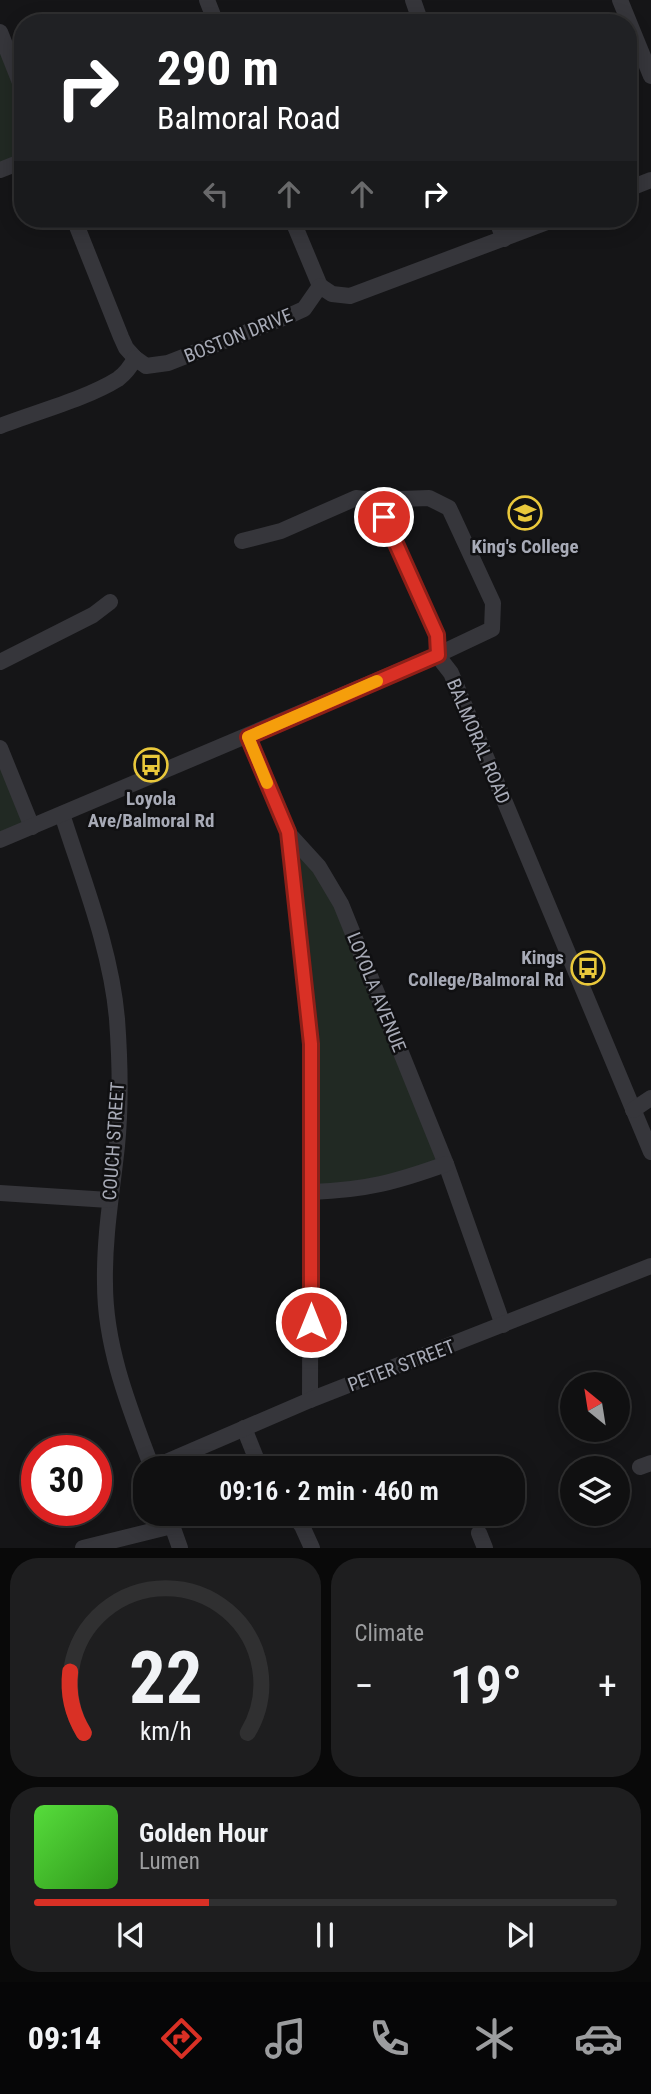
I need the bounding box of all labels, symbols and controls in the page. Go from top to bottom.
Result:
text: 290 m [157,40,279,97]
icon: right [42,42,133,133]
text: Balmoral Road [157,99,341,137]
icon: left [197,175,235,213]
icon: ahead [270,175,308,213]
icon: ahead [343,175,381,213]
icon: right [416,175,454,213]
street label: BOSTON DRIVE [181,303,296,368]
pin [354,487,414,547]
school or university icon: King's College [506,494,544,532]
icon: arrive [365,498,403,536]
place label: King's College [471,535,579,558]
street label: BALMORAL ROAD [442,675,515,807]
bus stop icon: Loyola Ave/Balmoral Rd [132,746,170,784]
place label: Loyola Ave/Balmoral Rd [88,787,214,832]
street label: LOYOLA AVENUE [342,929,411,1055]
place label: Kings College/Balmoral Rd [408,946,564,991]
bus stop icon: Kings College/Balmoral Rd [569,949,607,987]
street label: COUCH STREET [98,1081,129,1201]
position arrow [274,1285,348,1359]
street label: PETER STREET [344,1334,458,1396]
north arrow [560,1372,630,1442]
map controls [560,1372,630,1526]
speed limit sign: 30 [21,1435,112,1526]
button: layers [560,1456,630,1526]
text: 09:16 · 2 min · 460 m [219,1476,439,1506]
text: Climate [355,1620,424,1647]
text: 22 [128,1636,202,1722]
text: 19° [450,1655,522,1716]
text: − [355,1664,374,1708]
text: + [598,1664,617,1708]
text: km/h [140,1717,191,1746]
text: Golden Hour [139,1818,268,1848]
text: Lumen [139,1848,200,1875]
icon: previous [112,1916,150,1954]
icon: pause [306,1916,344,1954]
icon: next [501,1916,539,1954]
icon: directions [157,2014,206,2063]
icon: music [261,2014,310,2063]
icon: phone [365,2014,414,2063]
icon: climate [470,2014,519,2063]
icon: car [574,2014,623,2063]
text: 09:14 [28,2019,101,2057]

